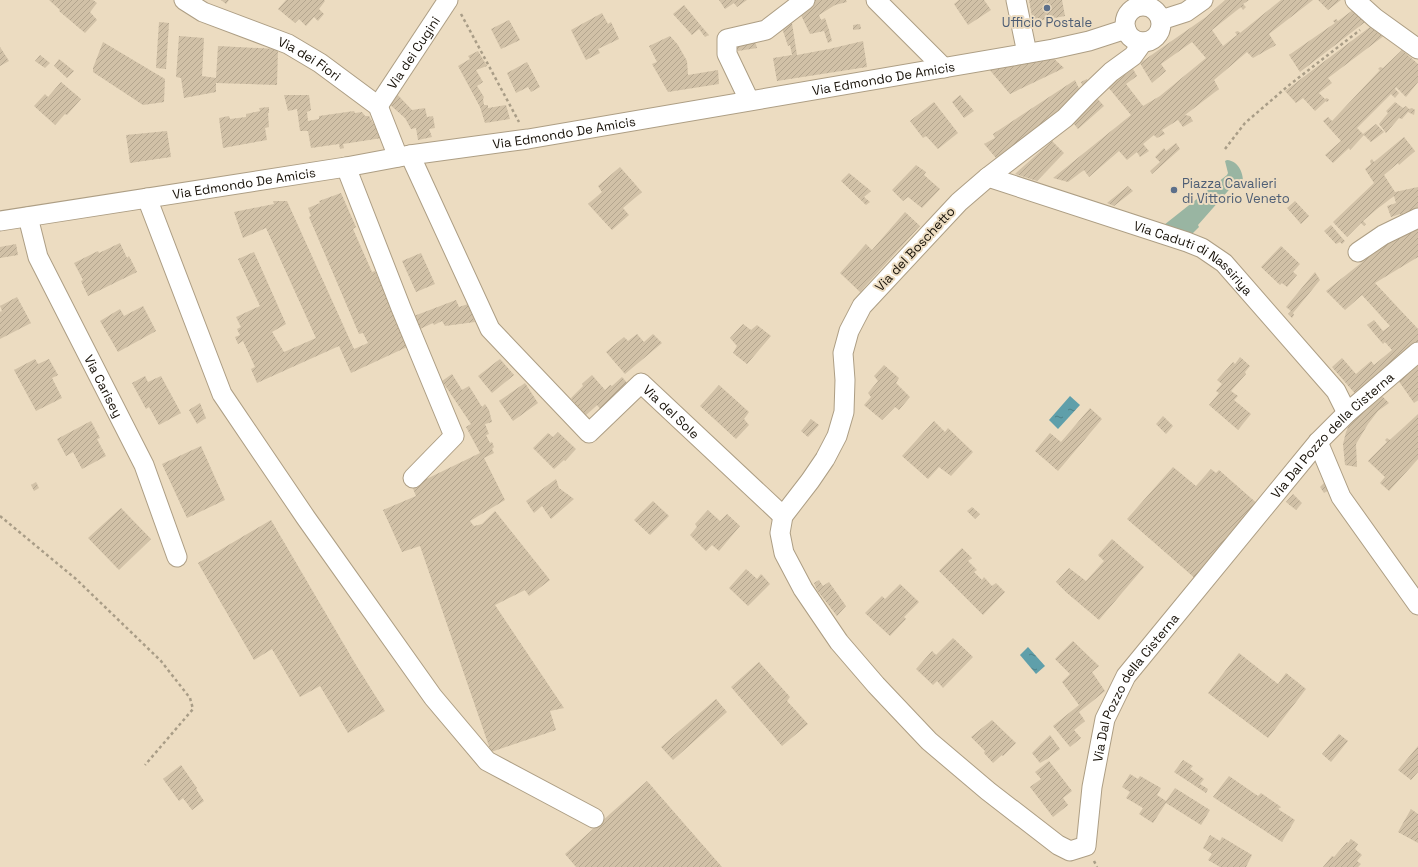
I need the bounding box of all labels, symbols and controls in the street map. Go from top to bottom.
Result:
marker: Ufficio Postale [1042,3,1052,13]
street label: Via dei Cugini [383,13,443,92]
place label: Ufficio Postale [1002,14,1092,31]
street label: Via dei Fiori [276,33,344,84]
street label: Via Edmondo De Amicis [811,57,956,99]
street label: Via Edmondo De Amicis [491,112,637,152]
street label: Via Edmondo De Amicis [171,163,317,202]
place label: Piazza Cavalieri di Vittorio Veneto [1182,175,1290,207]
marker: Piazza Cavalieri di Vittorio Veneto [1169,185,1179,195]
street label: Via del Boschetto [871,203,959,295]
street label: Via Caduti di Nassiriya [1132,217,1257,299]
street label: Via Carisey [81,352,127,420]
street label: Via Dal Pozzo della Cisterna [1267,368,1398,502]
street label: Via del Sole [640,381,703,442]
street label: Via Dal Pozzo della Cisterna [1088,609,1183,763]

